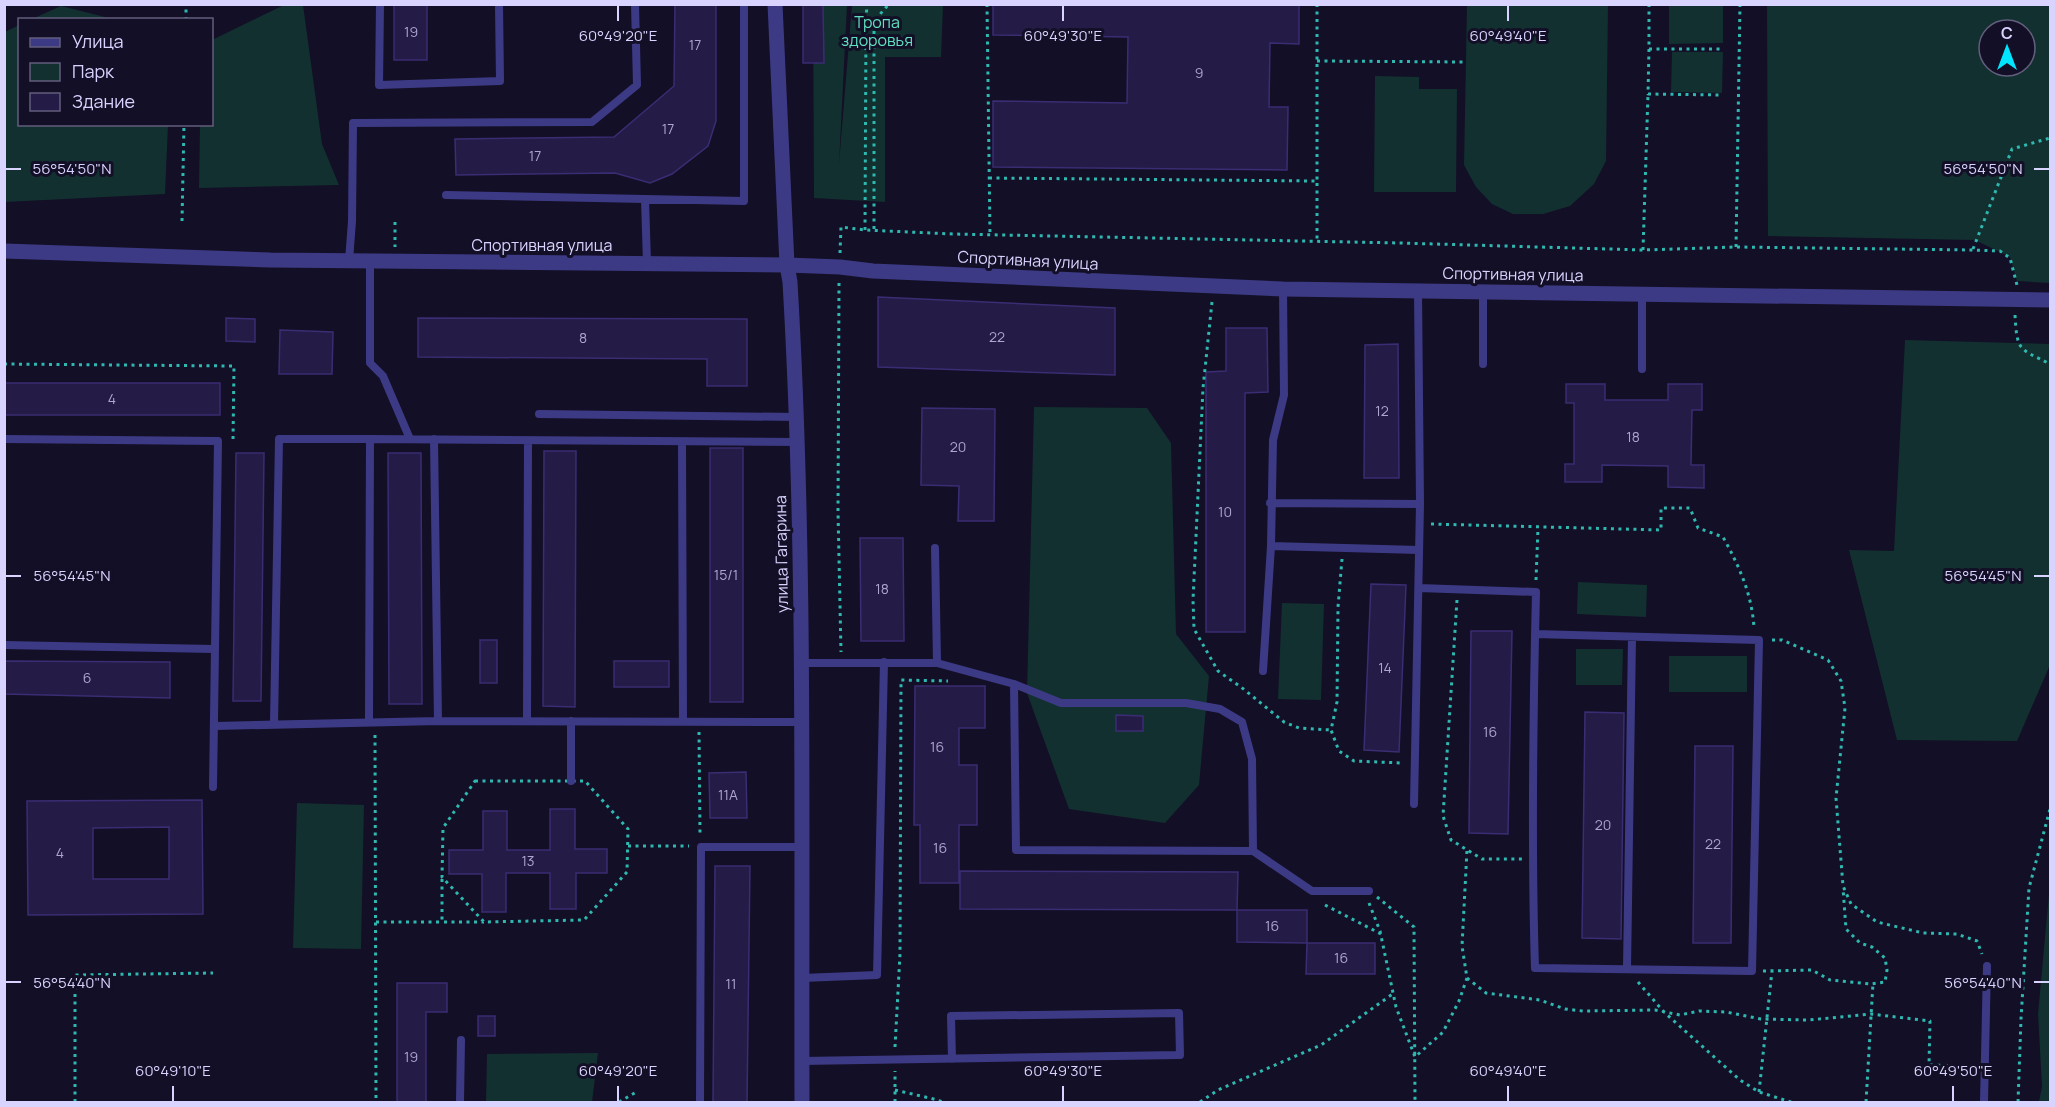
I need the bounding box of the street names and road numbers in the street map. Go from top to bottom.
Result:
street label: Спортивная улица [472,234,612,256]
street label: Спортивная улица [957,245,1099,275]
street label: Спортивная улица [1442,262,1584,286]
street label: улица Гагарина [769,495,793,613]

